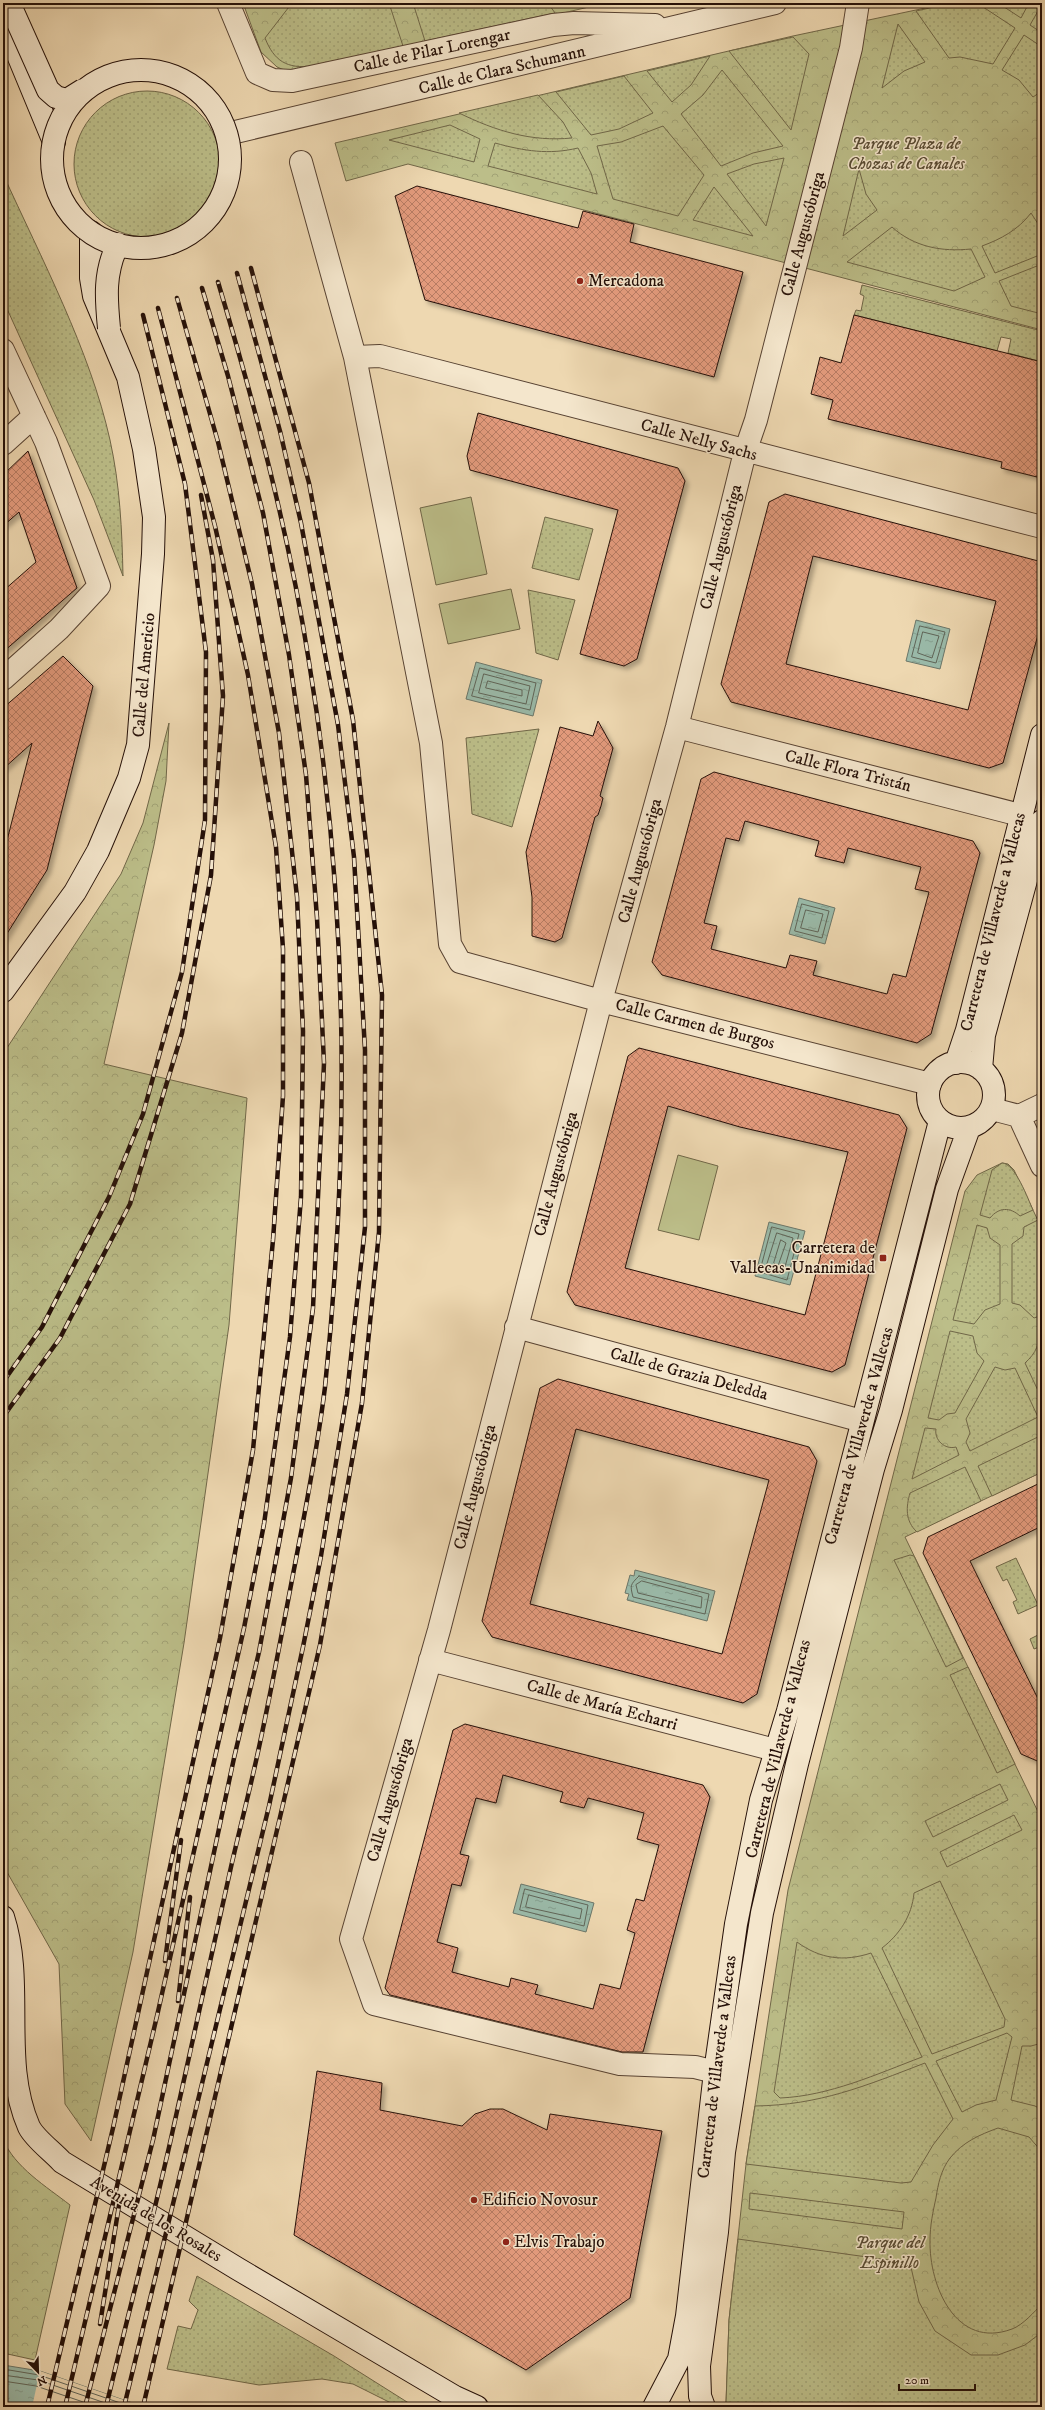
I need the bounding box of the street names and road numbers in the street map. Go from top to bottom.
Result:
street label: Calle de Pilar Lorengar [352,24,513,78]
street label: Calle de Clara Schumann [417,40,588,100]
street label: Calle Augustóbriga [776,168,830,299]
street label: Calle Nelly Sachs [638,414,760,466]
street label: Calle Augustóbriga [695,481,747,612]
street label: Calle del Americio [128,612,160,738]
street label: Calle Flora Tristán [783,745,914,797]
street label: Calle Augustóbriga [613,795,667,926]
street label: Carretera de Villaverde a Vallecas [955,810,1031,1034]
street label: Calle Carmen de Burgos [613,994,777,1054]
street label: Calle Augustóbriga [529,1108,583,1239]
street label: Carretera de Villaverde a Vallecas [819,1324,899,1547]
street label: Calle de Grazia Deledda [608,1342,771,1406]
street label: Calle Augustóbriga [449,1421,501,1552]
street label: Carretera de Villaverde a Vallecas [740,1637,816,1861]
street label: Calle de María Echarri [524,1674,680,1736]
street label: Calle Augustóbriga [362,1735,418,1865]
street label: Carretera de Villaverde a Vallecas [692,1954,742,2180]
street label: Avenida de los Rosales [86,2171,226,2267]

